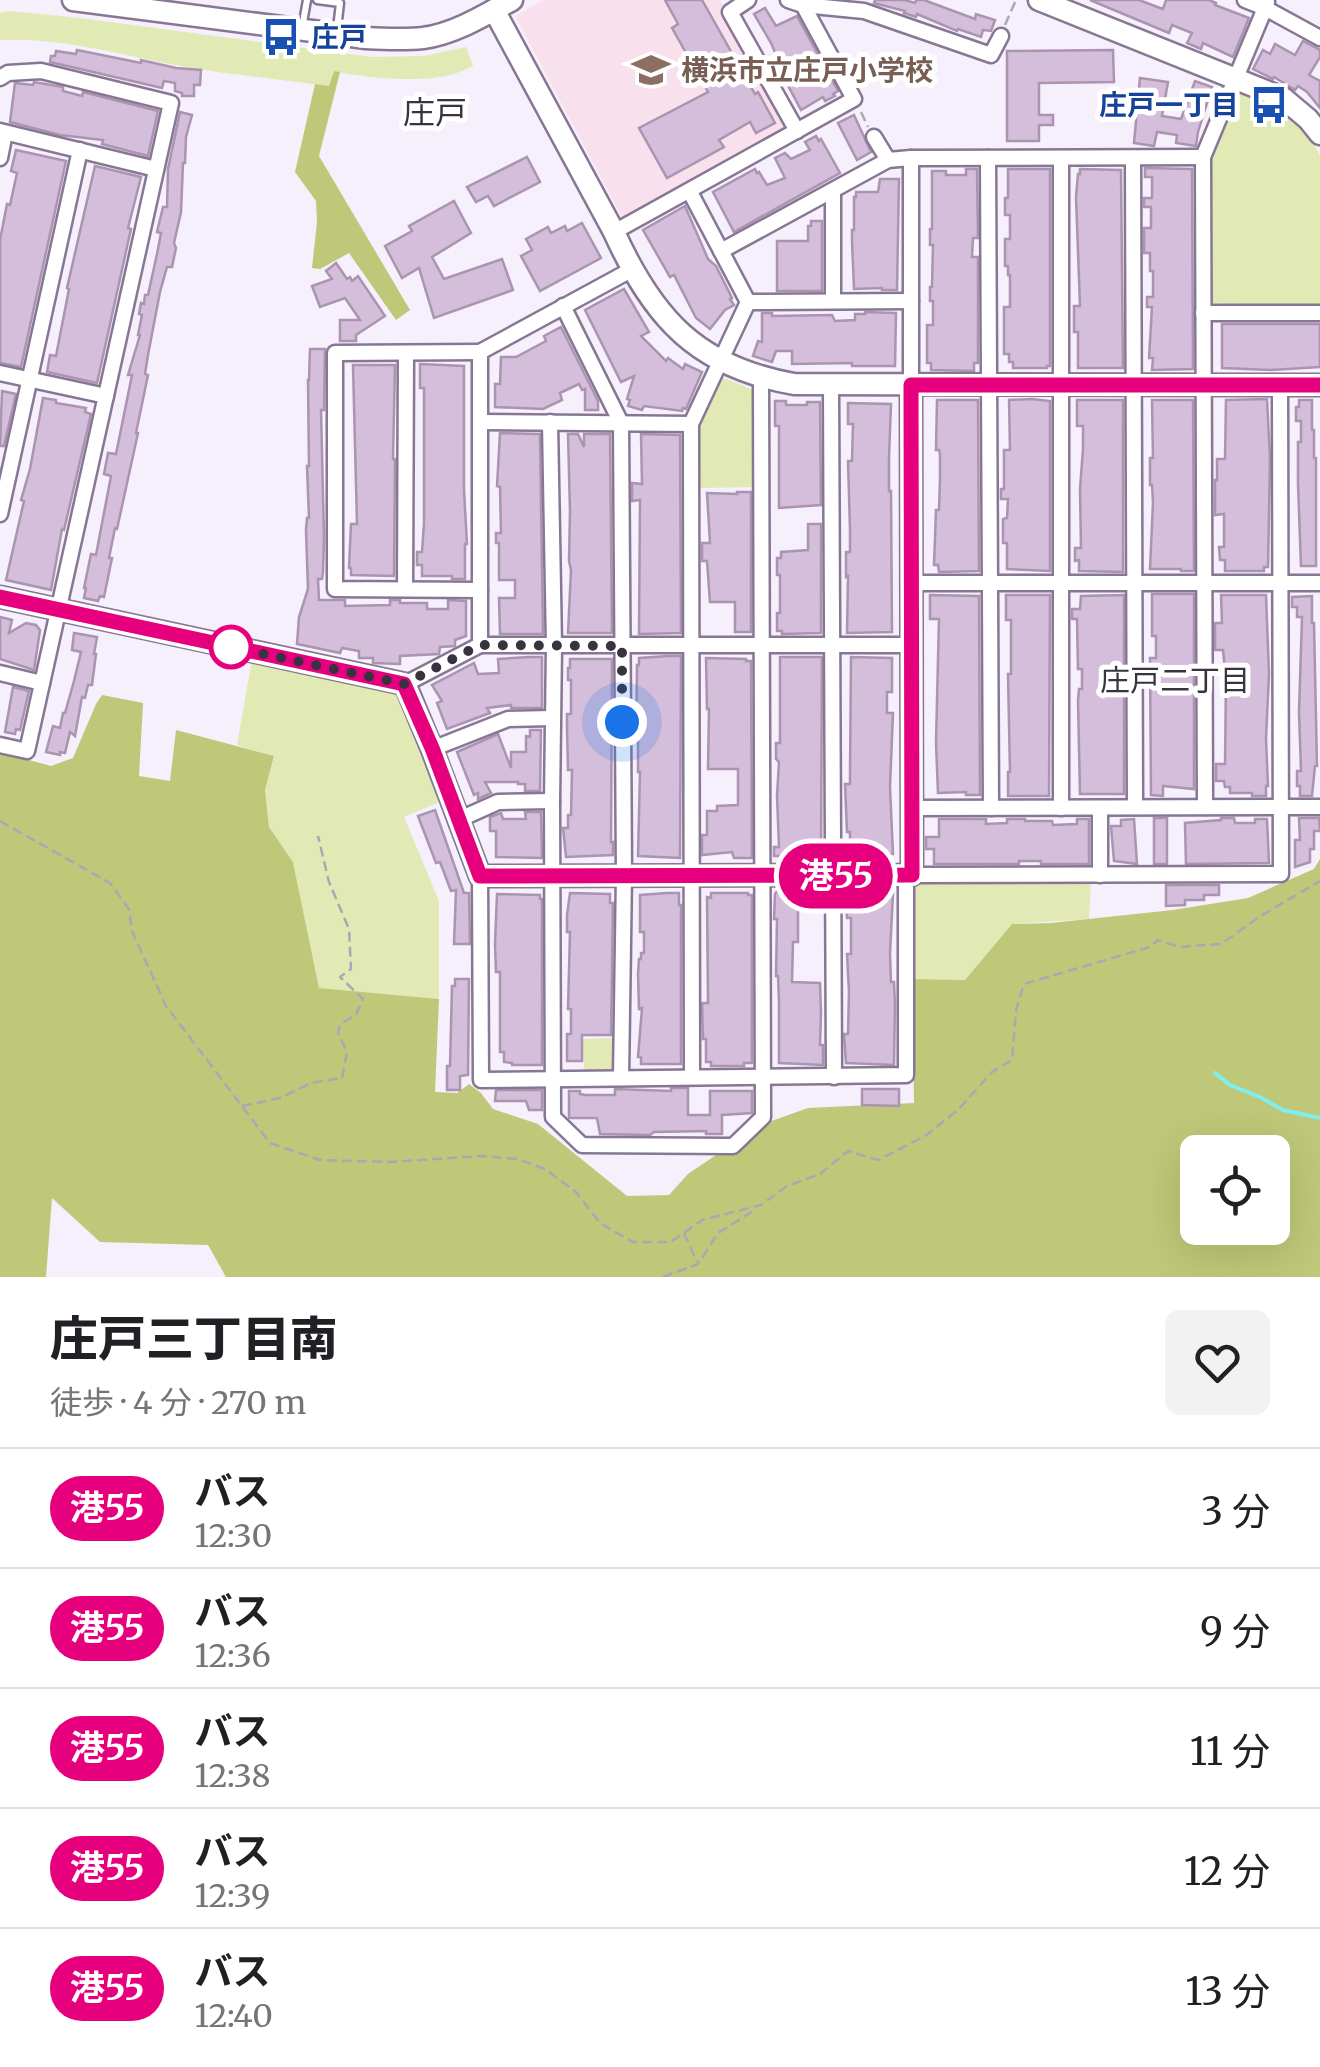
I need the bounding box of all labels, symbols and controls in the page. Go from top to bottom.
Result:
bus stop icon: 庄戸 [260,16,302,58]
place label: 庄戸 [311,19,367,55]
school or university icon: 横浜市立庄戸小学校 [630,49,672,91]
place label: 横浜市立庄戸小学校 [681,52,933,88]
bus stop icon: 庄戸一丁目 [1248,84,1290,126]
place label: 庄戸一丁目 [1099,87,1239,123]
district label: 庄戸 [403,93,467,133]
unlabelled marker [210,626,252,668]
district label: 庄戸二丁目 [1100,661,1250,699]
your location [597,697,647,747]
line badge: 港55 [778,844,894,908]
text: 港55 [799,854,873,898]
map controls [1180,1135,1290,1245]
button: locate [1180,1135,1290,1245]
text: 庄戸三丁目南 [50,1309,338,1369]
button: heart [1165,1310,1270,1415]
text: 徒歩 · 4 分 · 270 m [50,1383,306,1423]
text: バス [194,1468,270,1515]
text: 港55 [70,1486,144,1530]
text: 3 分 [1201,1488,1270,1535]
text: 12:30 [194,1516,272,1556]
text: バス [194,1588,270,1635]
text: 港55 [70,1606,144,1650]
text: 9 分 [1200,1608,1270,1655]
text: 12:36 [194,1636,271,1676]
text: バス [194,1708,270,1755]
text: 港55 [70,1726,144,1770]
text: 11 分 [1190,1728,1270,1775]
text: 12:38 [194,1756,271,1796]
text: バス [194,1828,270,1875]
text: 港55 [70,1846,144,1890]
text: 12 分 [1184,1848,1270,1895]
text: 12:39 [194,1876,270,1916]
text: バス [194,1948,270,1995]
text: 港55 [70,1966,144,2010]
text: 13 分 [1185,1968,1270,2015]
text: 12:40 [194,1996,273,2036]

